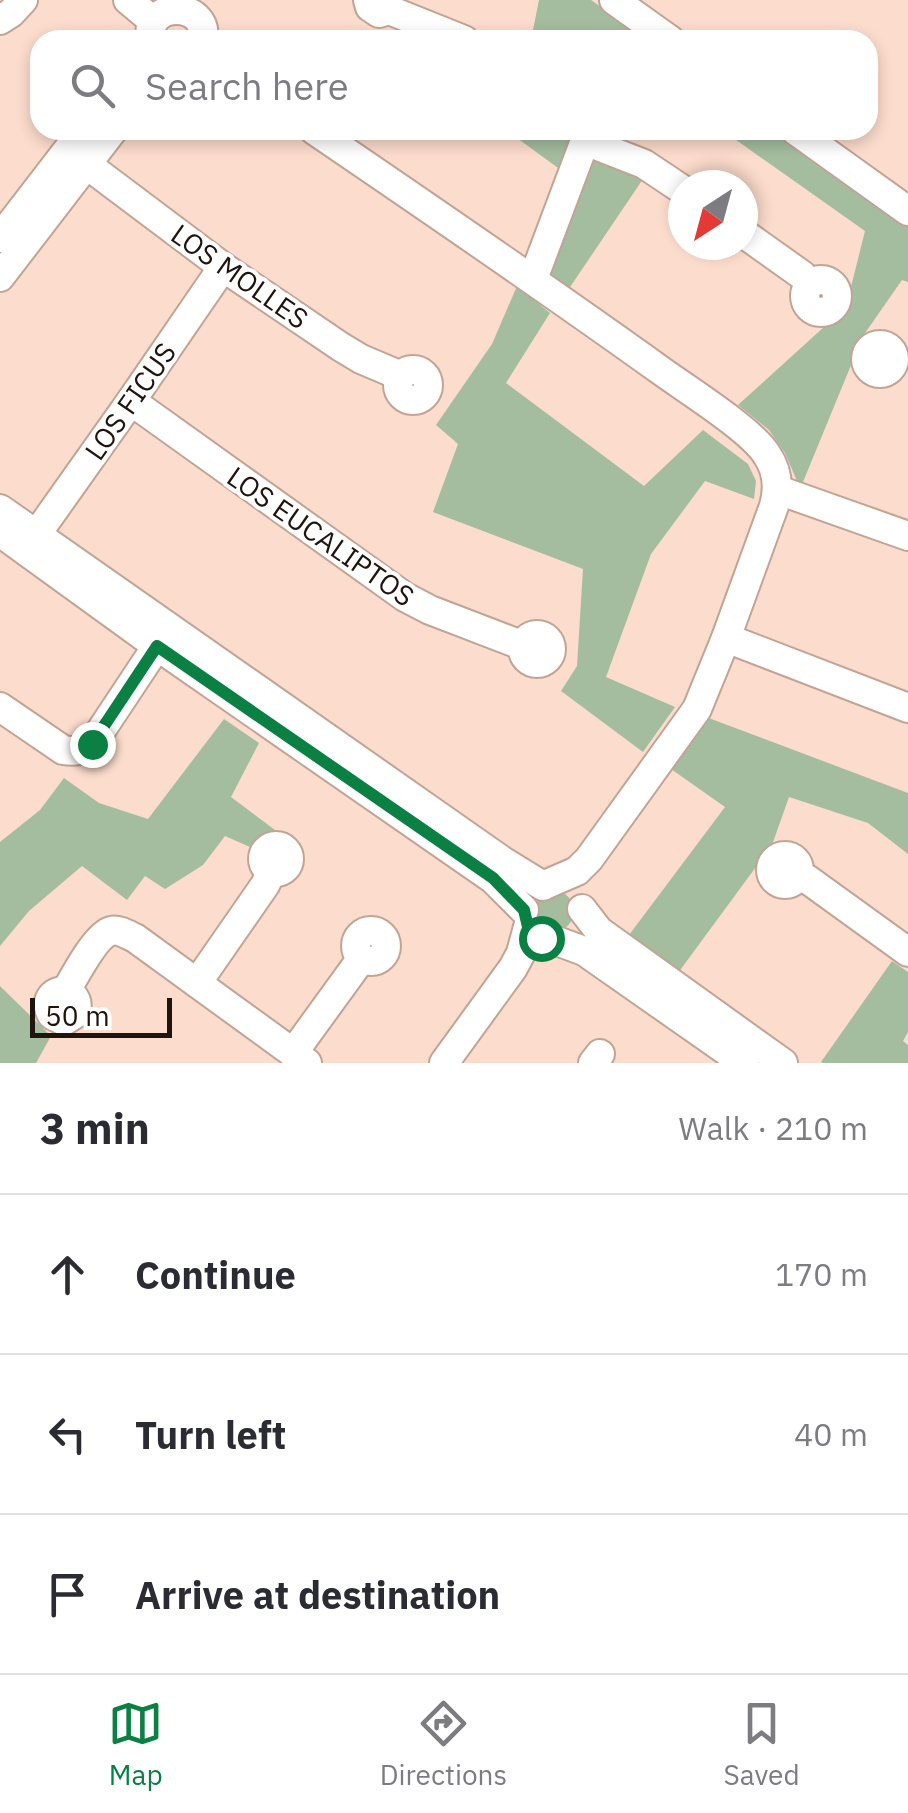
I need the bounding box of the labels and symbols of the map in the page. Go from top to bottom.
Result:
north arrow [668,170,758,260]
street label: LOS MOLLES [164,215,316,337]
street label: LOS FICUS [76,335,184,467]
street label: LOS EUCALIPTOS [220,458,422,614]
route end [70,722,116,768]
route start [519,916,565,962]
scale bar [30,993,172,1038]

